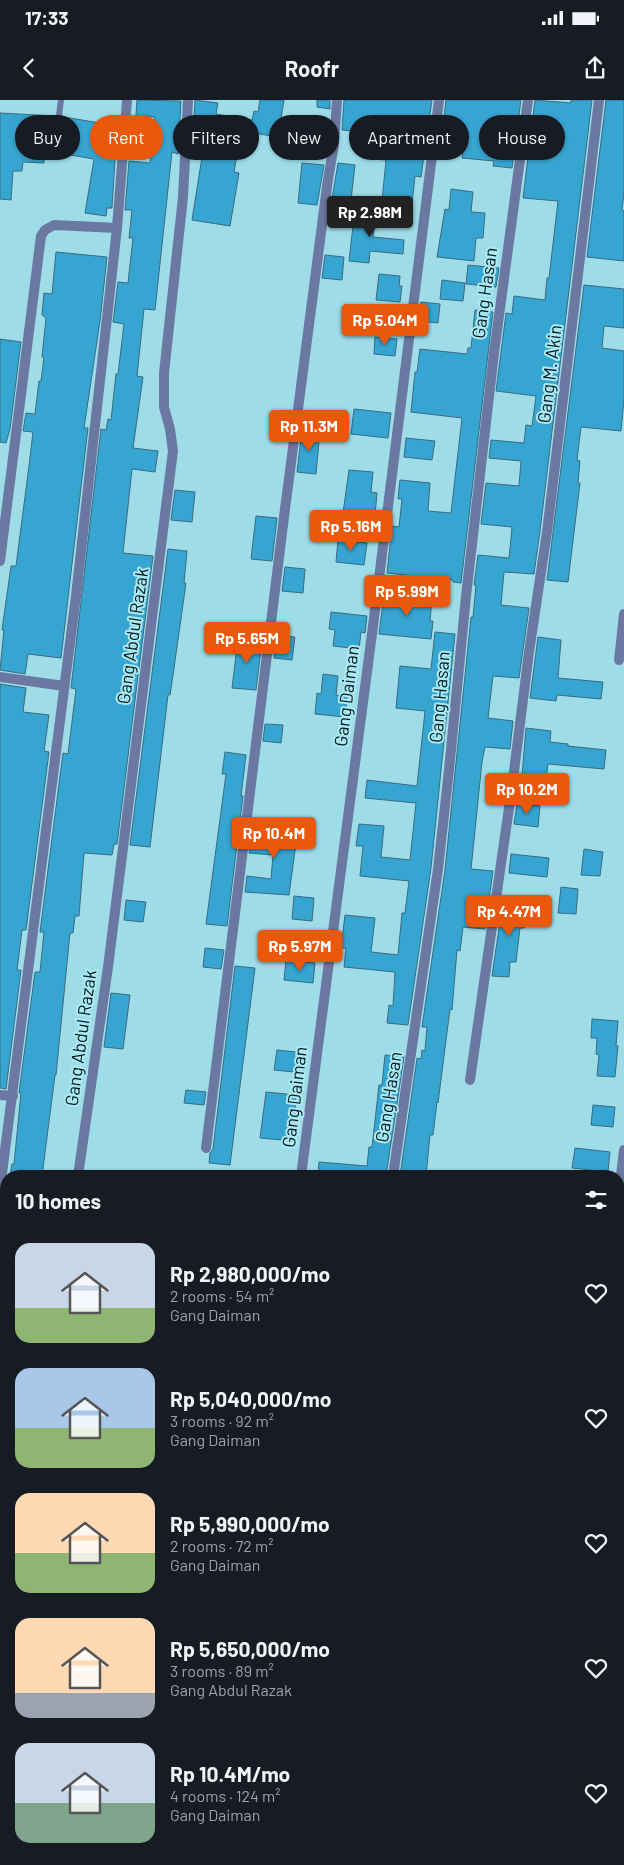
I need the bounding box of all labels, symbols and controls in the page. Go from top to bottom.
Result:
text: 17:33 [25,6,69,29]
icon: back [15,54,43,82]
icon: share [581,54,609,82]
text: Roofr [285,55,339,81]
chip: Buy [15,115,80,160]
chip: Rent [90,115,163,160]
chip: Filters [173,115,259,160]
chip: New [269,115,339,160]
chip: Apartment [349,115,469,160]
chip: House [479,115,565,160]
pin: Rp 2.98M [318,196,422,238]
text: Rp 2.98M [338,202,402,221]
street label: Gang Hasan [467,246,501,340]
pin: Rp 5.04M [333,304,437,346]
text: Rp 5.04M [353,310,417,329]
street label: Gang M. Akin [532,324,566,424]
pin: Rp 11.3M [257,410,361,452]
text: Rp 11.3M [280,416,338,435]
pin: Rp 5.16M [299,510,403,552]
text: Rp 5.16M [321,516,381,535]
street label: Gang Abdul Razak [112,566,152,705]
pin: Rp 5.99M [355,574,459,617]
text: Rp 5.99M [375,581,439,600]
pin: Rp 5.65M [195,622,299,664]
text: Rp 5.65M [215,628,279,647]
street label: Gang Daiman [329,644,363,748]
street label: Gang Hasan [424,650,454,743]
pin: Rp 10.2M [475,772,579,815]
text: Rp 10.2M [496,779,558,798]
pin: Rp 10.4M [222,816,326,859]
text: Rp 10.4M [243,823,305,842]
pin: Rp 4.47M [457,894,561,937]
text: Rp 4.47M [477,901,541,920]
pin: Rp 5.97M [248,930,352,972]
text: Rp 5.97M [269,936,331,955]
street label: Gang Abdul Razak [60,968,100,1107]
street label: Gang Daiman [277,1045,311,1149]
street label: Gang Hasan [370,1050,406,1144]
icon: filters [582,1186,610,1214]
text: 10 homes [15,1188,101,1213]
text: Rp 2,980,000/mo [170,1261,330,1286]
icon: home [55,1263,115,1323]
icon: heart [582,1279,610,1307]
text: 2 rooms · 54 m² [170,1286,274,1305]
text: Gang Daiman [170,1305,260,1324]
text: Rp 5,040,000/mo [170,1386,331,1411]
icon: home [55,1388,115,1448]
icon: heart [582,1404,610,1432]
text: 3 rooms · 92 m² [170,1411,274,1430]
text: Gang Daiman [170,1430,260,1449]
text: Rp 5,990,000/mo [170,1511,330,1536]
icon: home [55,1513,115,1573]
icon: heart [582,1529,610,1557]
text: 2 rooms · 72 m² [170,1536,273,1555]
text: Gang Daiman [170,1555,260,1574]
text: Rp 5,650,000/mo [170,1636,330,1661]
icon: home [55,1638,115,1698]
icon: heart [582,1654,610,1682]
text: 3 rooms · 89 m² [170,1661,274,1680]
text: Gang Abdul Razak [170,1680,292,1699]
text: Rp 10.4M/mo [170,1761,290,1786]
icon: home [55,1763,115,1823]
icon: heart [582,1779,610,1807]
text: 4 rooms · 124 m² [170,1786,281,1805]
text: Gang Daiman [170,1805,260,1824]

